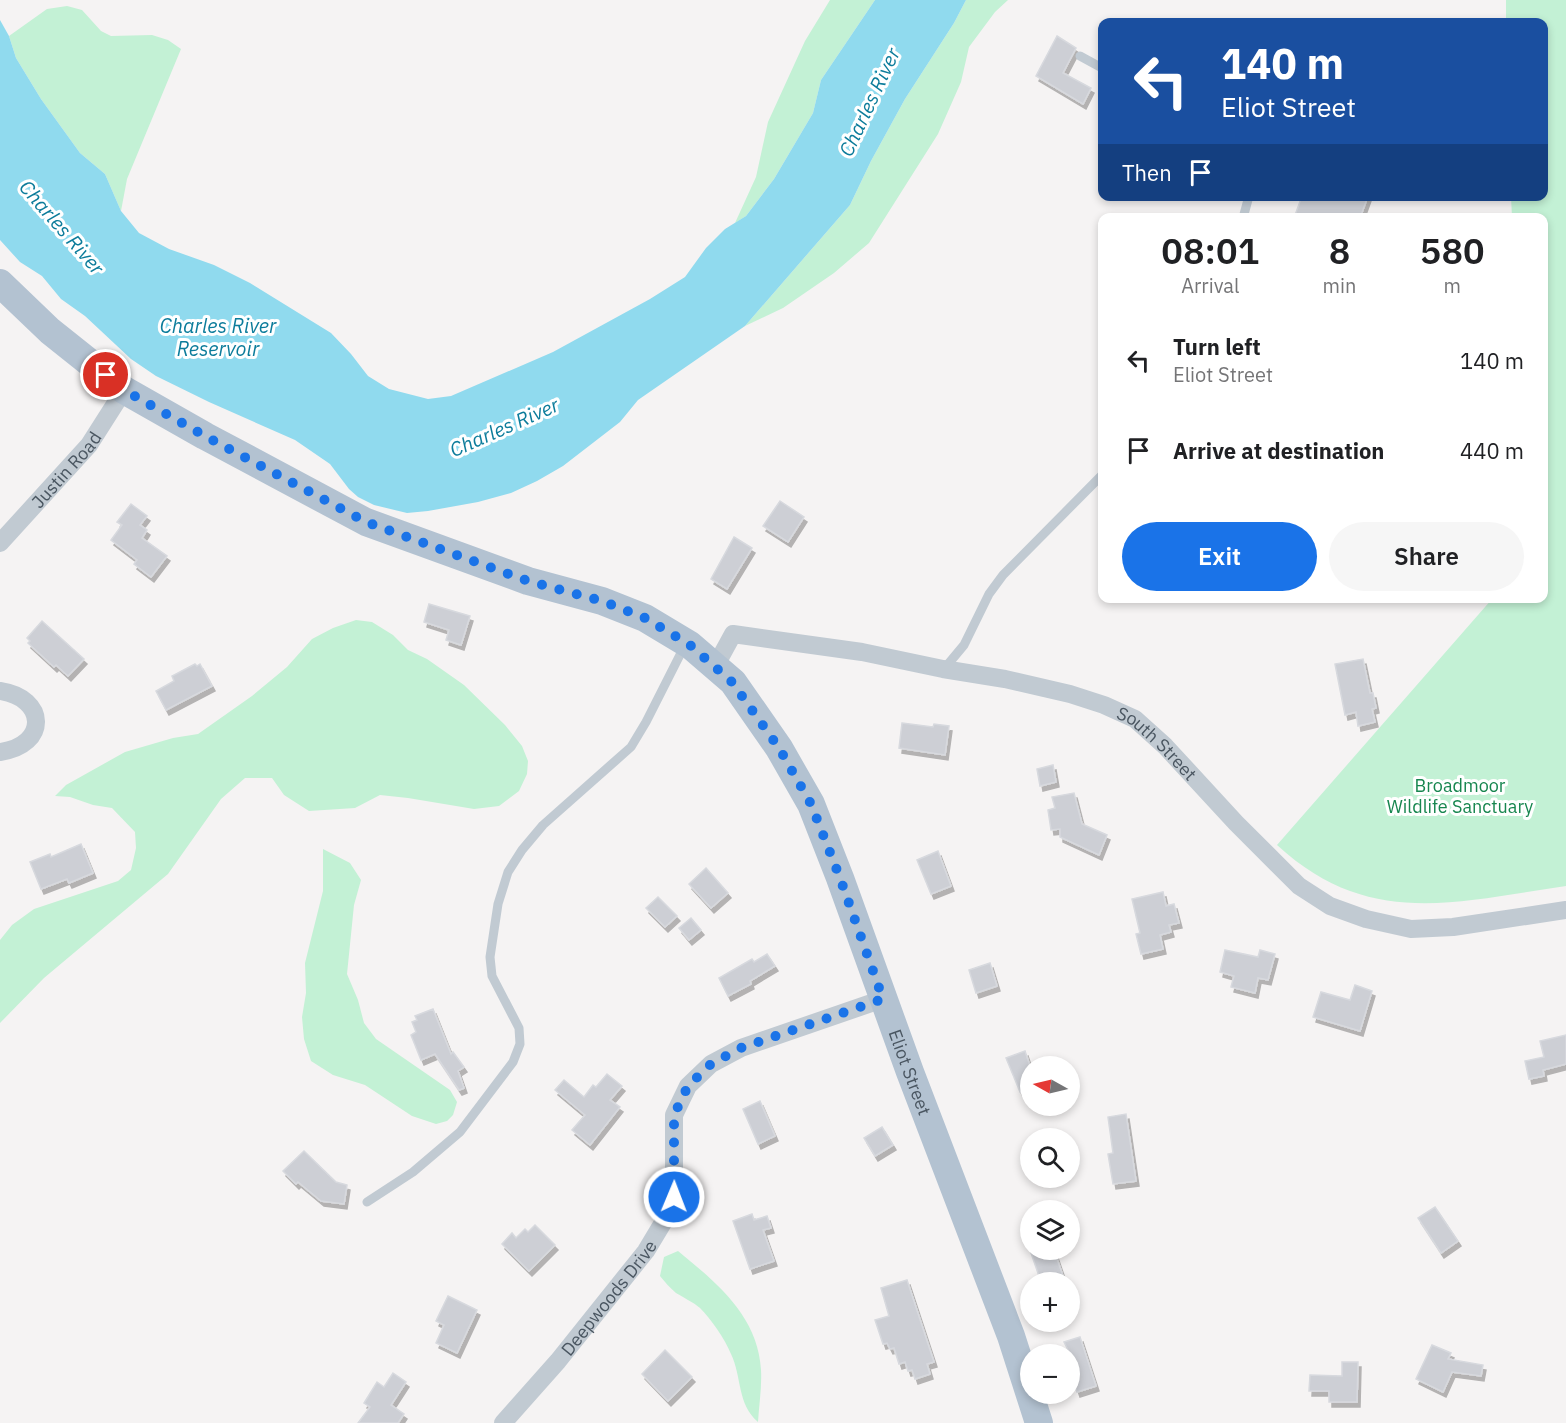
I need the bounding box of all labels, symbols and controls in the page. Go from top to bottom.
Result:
text: 140 m [1221,36,1344,91]
icon: left [1122,42,1200,120]
water label: Charles River [832,43,906,161]
text: Eliot Street [1221,89,1356,124]
icon: arrive [1184,156,1217,189]
text: Then [1122,158,1172,187]
water label: Charles River [14,174,111,280]
text: 08:01 [1161,227,1259,274]
text: 8 [1329,227,1350,274]
text: 580 [1420,227,1485,274]
text: Arrival [1181,272,1239,299]
text: min [1323,272,1356,299]
text: m [1443,272,1461,299]
water label: Charles River Reservoir [160,312,277,362]
text: Turn left [1173,332,1261,361]
icon: left [1122,344,1155,377]
text: 140 m [1460,346,1524,375]
pin [80,349,131,400]
icon: arrive [89,358,122,391]
text: Eliot Street [1173,361,1273,388]
water label: Charles River [445,391,563,463]
street label: Justin Road [26,427,106,513]
icon: arrive [1122,434,1155,467]
text: Arrive at destination [1173,436,1384,465]
text: 440 m [1460,436,1524,465]
button: Exit [1122,522,1317,591]
button: Share [1329,522,1524,591]
street label: South Street [1114,701,1202,785]
park label: Broadmoor Wildlife Sanctuary [1387,774,1533,818]
street label: Eliot Street [884,1026,937,1118]
north arrow [1020,1056,1080,1116]
map controls [1020,1056,1080,1404]
button: search [1020,1128,1080,1188]
position arrow [642,1165,706,1229]
button: layers [1020,1200,1080,1260]
street label: Deepwoods Drive [556,1236,662,1360]
button: + [1020,1272,1080,1332]
button: − [1020,1344,1080,1404]

